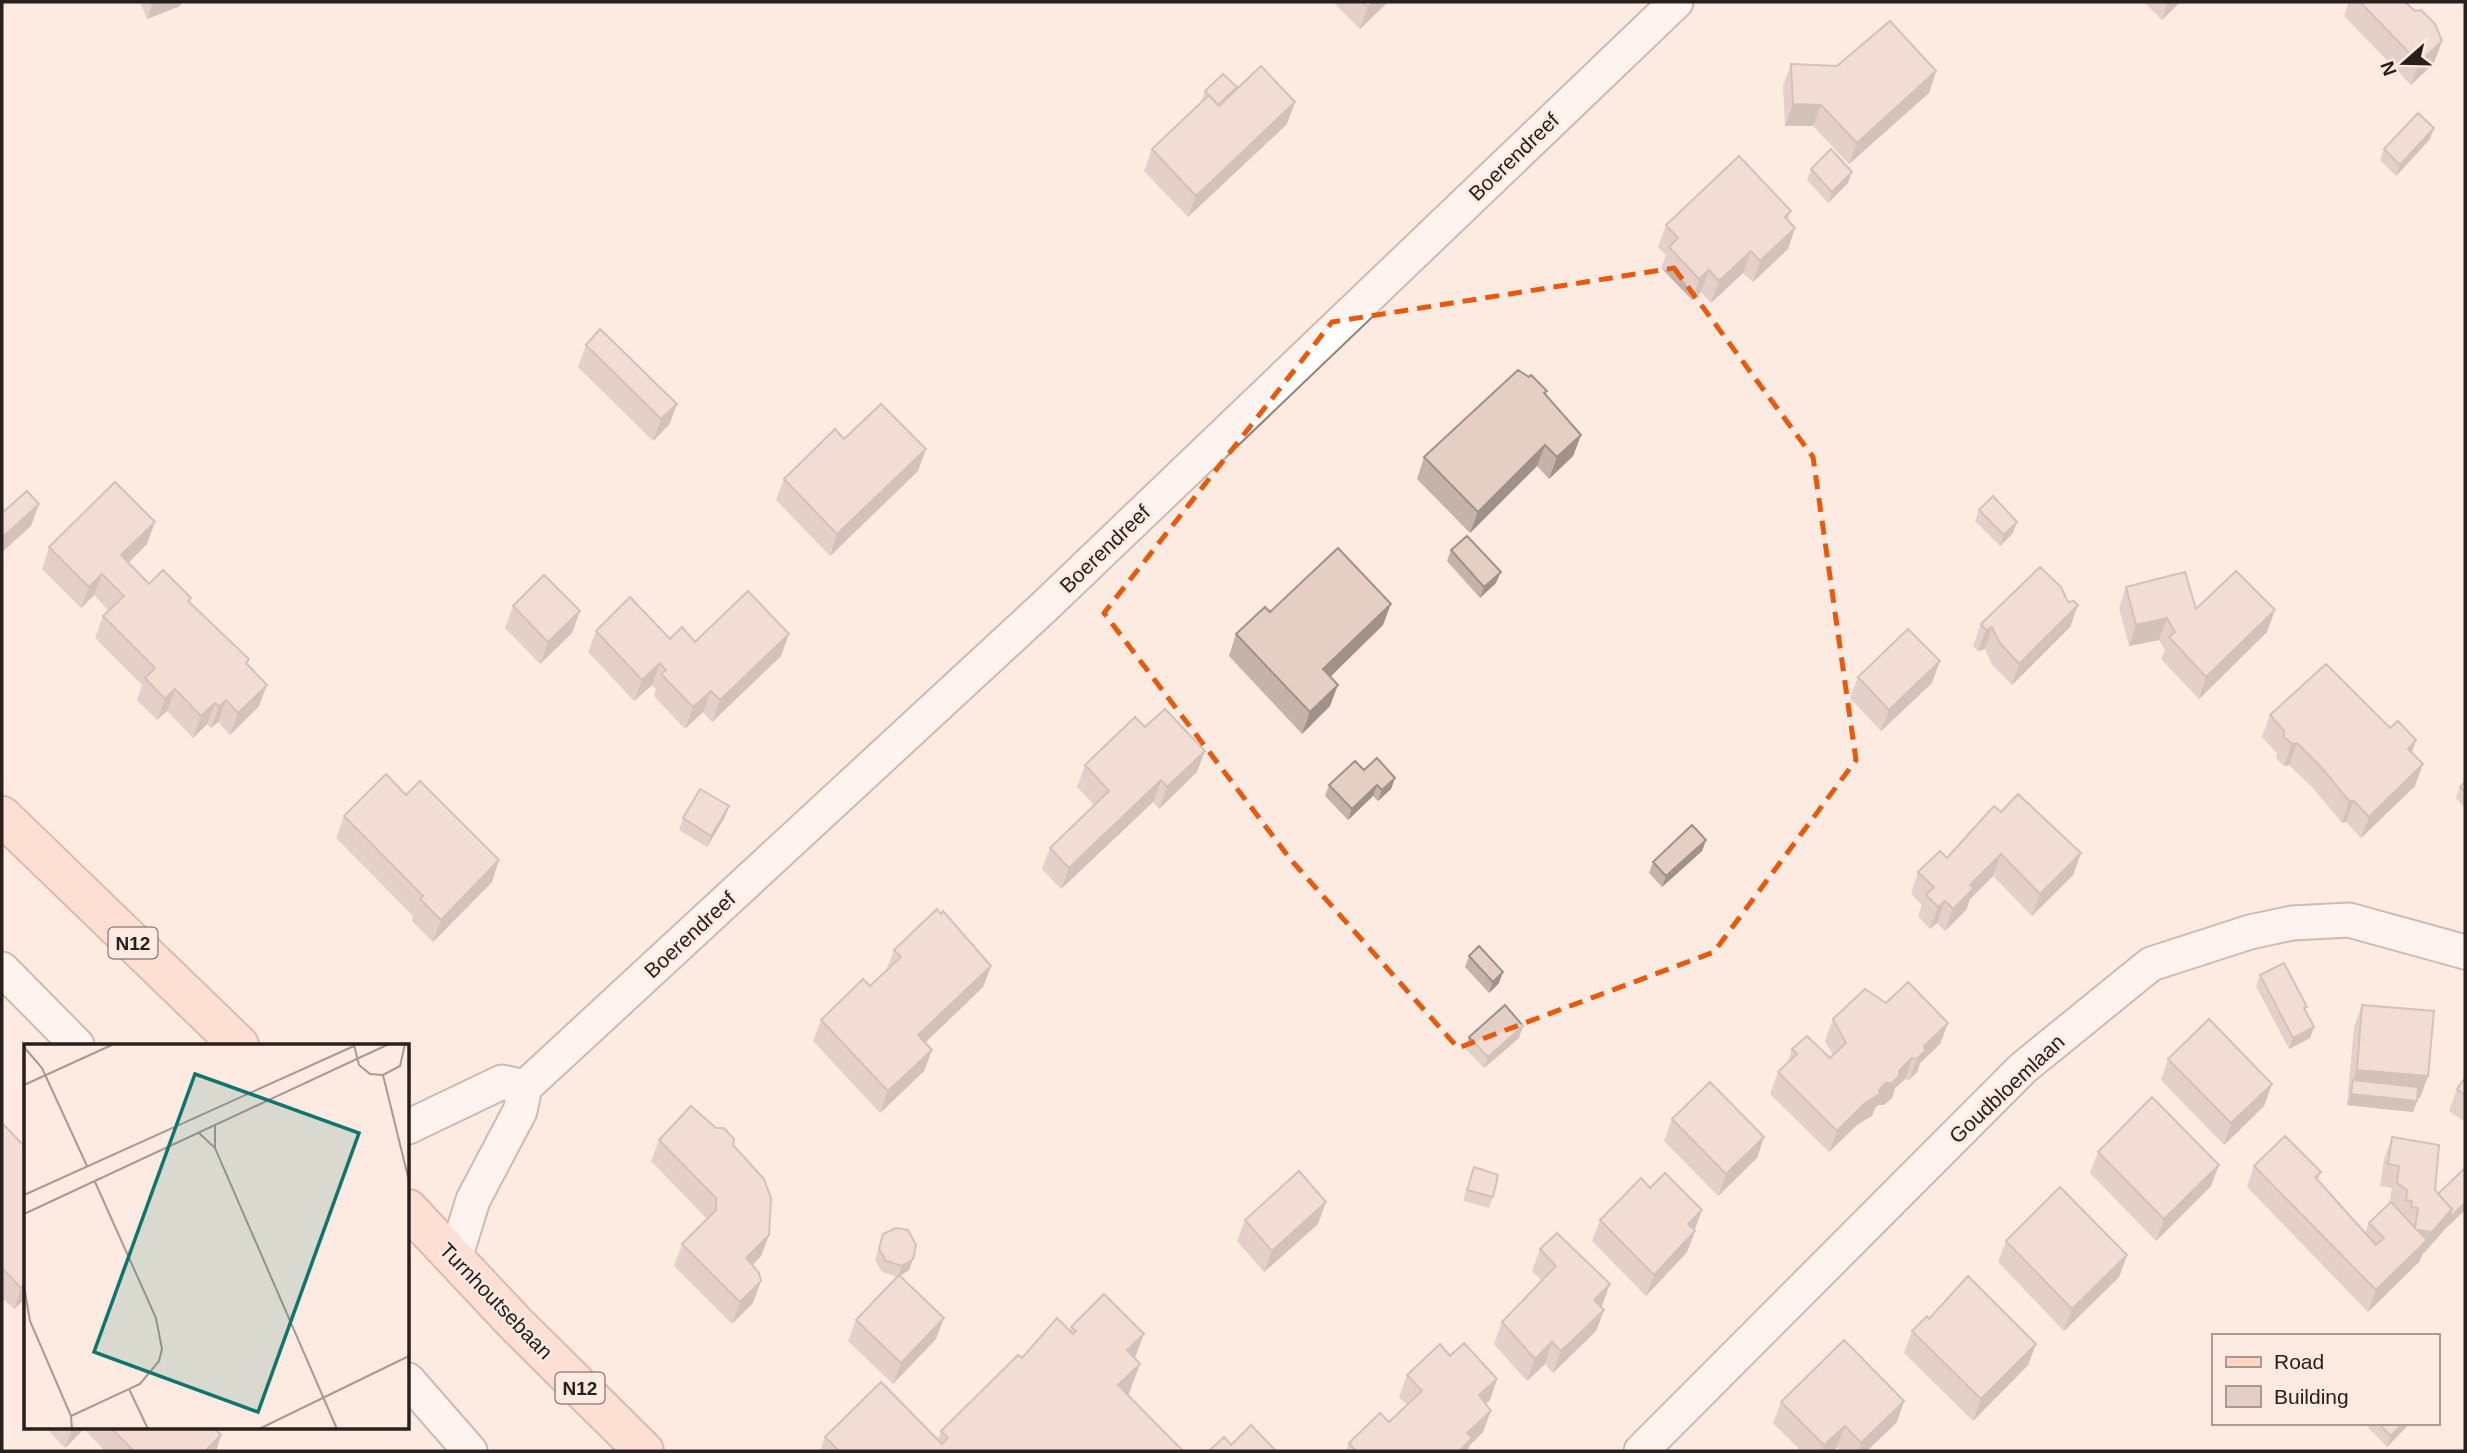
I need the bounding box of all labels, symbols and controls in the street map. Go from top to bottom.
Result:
north arrow [2369,28,2439,98]
text: N [2376,59,2401,79]
street label: Boerendreef [1464,108,1563,205]
street label: Boerendreef [1055,500,1154,597]
street label: Boerendreef [640,887,740,982]
road number: N12 [108,928,158,959]
street label: Goudbloemlaan [1945,1030,2069,1148]
inset map [24,1044,410,1428]
street label: Turnhoutsebaan [435,1238,557,1363]
legend [2212,1334,2439,1425]
text: Road [2274,1350,2324,1373]
road number: N12 [556,1372,604,1404]
text: Building [2274,1385,2349,1408]

